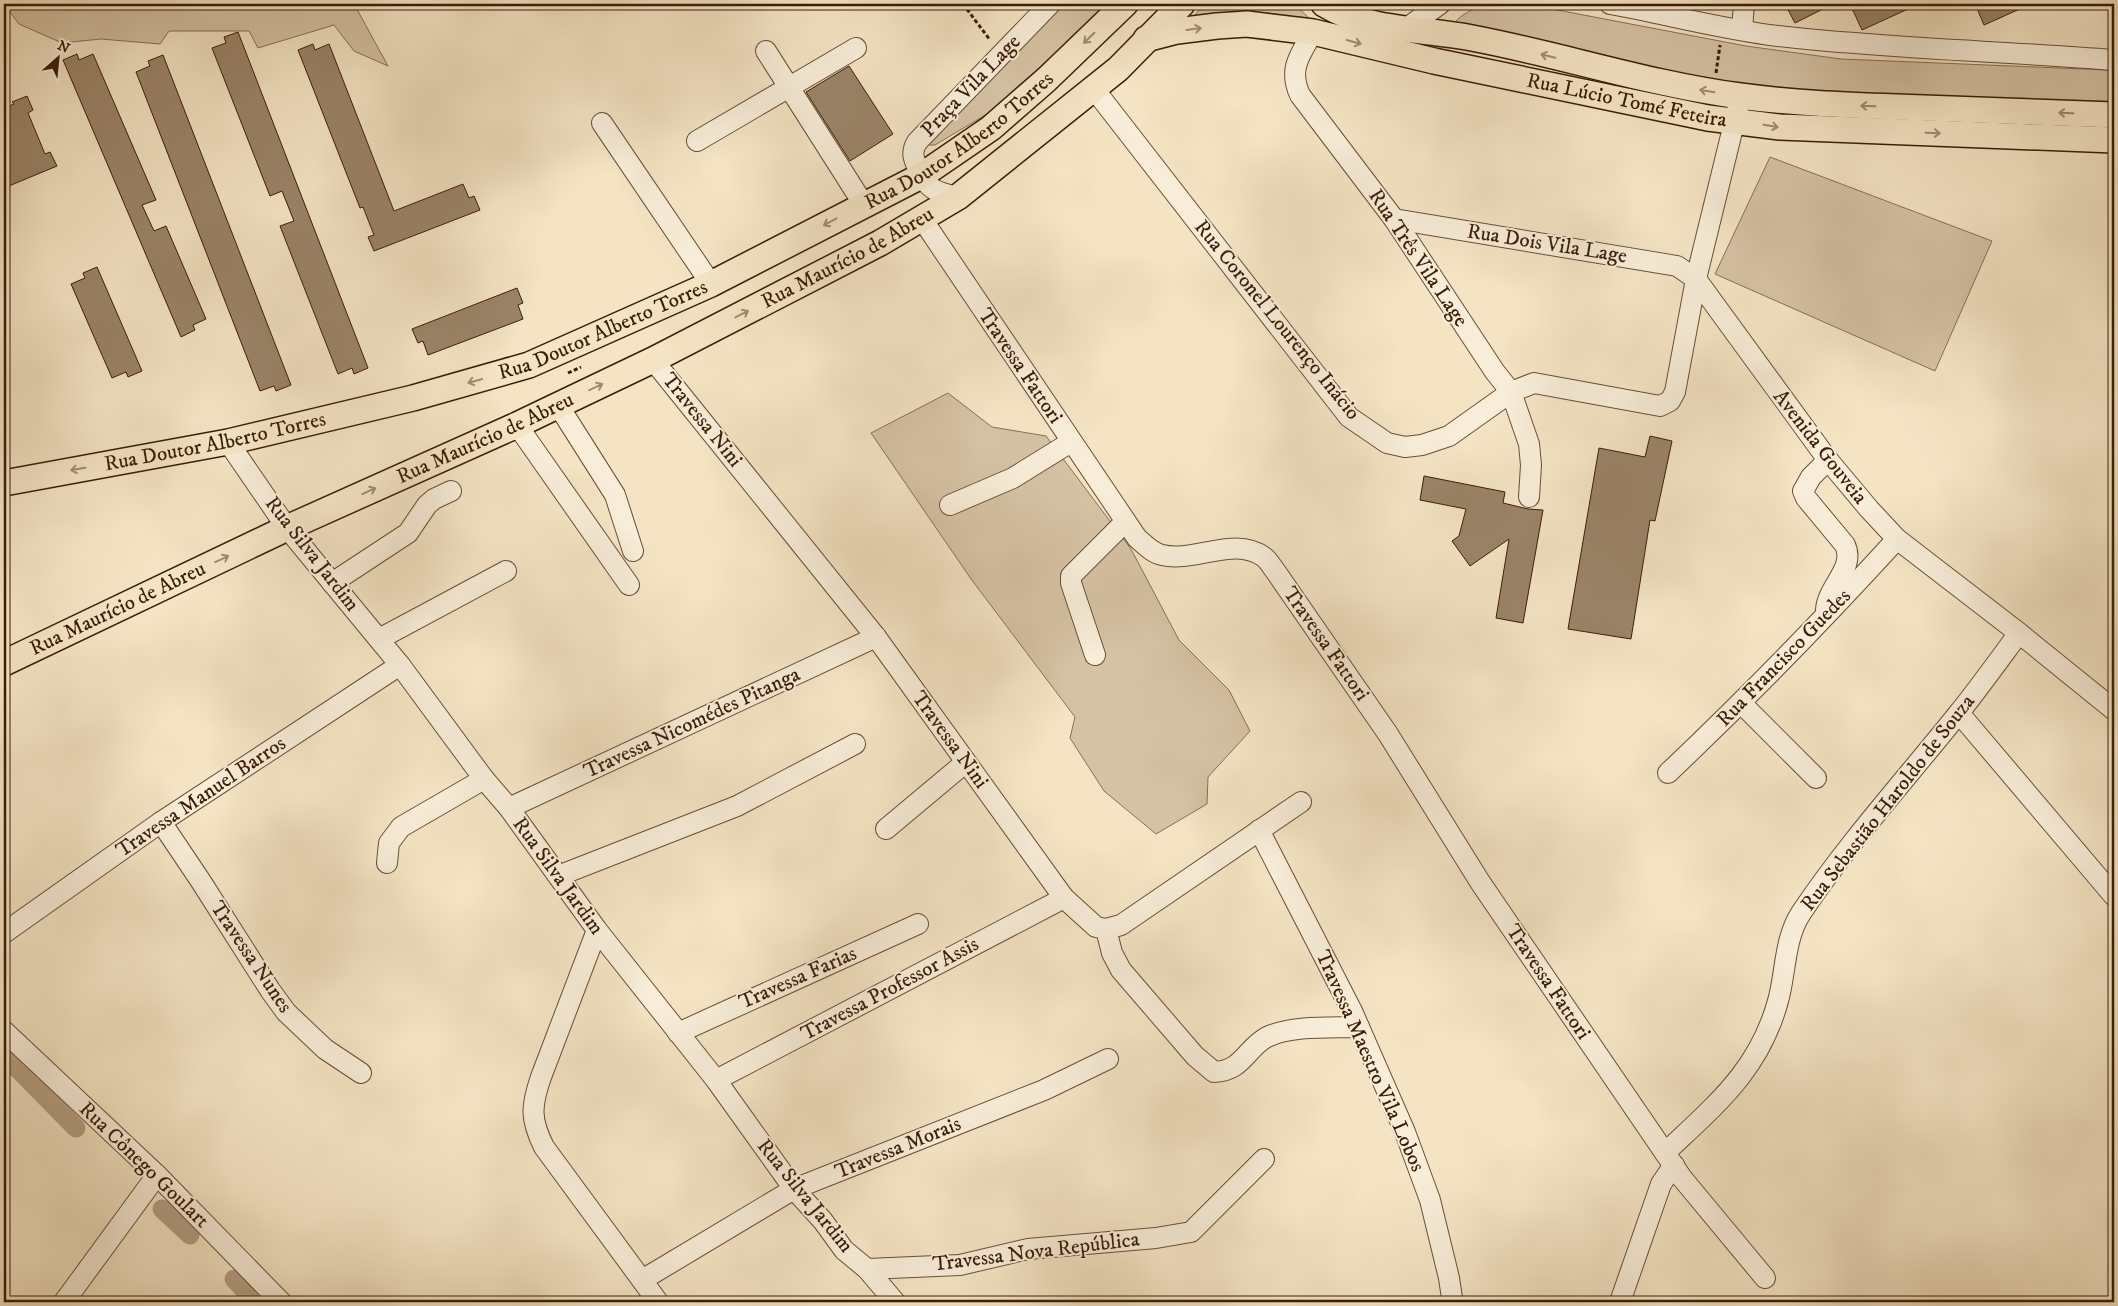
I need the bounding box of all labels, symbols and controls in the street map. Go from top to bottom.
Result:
one-way arrow [1186,24,1202,34]
street label: Praça Vila Lage [916,29,1027,143]
one-way arrow [1084,31,1096,43]
north arrow [32,32,82,82]
text: N [54,37,73,58]
one-way arrow [1346,38,1362,47]
one-way arrow [1540,51,1556,60]
street label: Rua Doutor Alberto Torres [860,66,1059,216]
street label: Rua Lúcio Tomé Feteira [1524,68,1728,133]
one-way arrow [1699,86,1715,95]
one-way arrow [1860,101,1876,111]
one-way arrow [2058,108,2074,118]
one-way arrow [1762,121,1778,131]
one-way arrow [1924,128,1941,138]
street label: Rua Três Vila Lage [1362,184,1474,332]
street label: Rua Maurício de Abreu [757,201,938,315]
street label: Rua Coronel Lourenço Inácio [1188,215,1366,425]
one-way arrow [824,217,838,227]
street label: Rua Dois Vila Lage [1465,219,1629,270]
street label: Rua Doutor Alberto Torres [495,274,712,386]
street label: Travessa Fattori [972,303,1068,429]
one-way arrow [734,309,749,318]
street label: Travessa Nini [656,367,748,473]
one-way arrow [468,376,484,386]
one-way arrow [588,381,603,391]
street label: Avenida Gouveia [1767,384,1873,510]
street label: Rua Maurício de Abreu [393,387,578,490]
street label: Rua Doutor Alberto Torres [102,406,328,477]
one-way arrow [70,465,86,475]
one-way arrow [361,486,376,496]
street label: Rua Silva Jardim [259,491,365,617]
one-way arrow [214,554,229,564]
street label: Rua Maurício de Abreu [26,556,210,662]
street label: Travessa Fattori [1277,582,1375,706]
street label: Rua Francisco Guedes [1711,584,1857,732]
street label: Travessa Nicomédes Pitanga [580,661,804,785]
street label: Travessa Nini [906,686,994,794]
street label: Rua Sebastião Haroldo de Souza [1795,689,1981,917]
street label: Travessa Manuel Barros [111,730,291,864]
street label: Rua Silva Jardim [507,812,610,940]
street label: Travessa Nunes [204,896,298,1018]
street label: Travessa Fattori [1500,919,1596,1045]
street label: Travessa Professor Assis [797,931,983,1047]
street label: Travessa Farias [735,940,861,1016]
street label: Travessa Maestro Vila Lobos [1309,946,1431,1176]
street label: Rua Cônego Goulart [73,1096,215,1234]
street label: Travessa Morais [831,1111,965,1185]
street label: Rua Silva Jardim [751,1134,859,1258]
street label: Travessa Nova República [931,1226,1141,1278]

